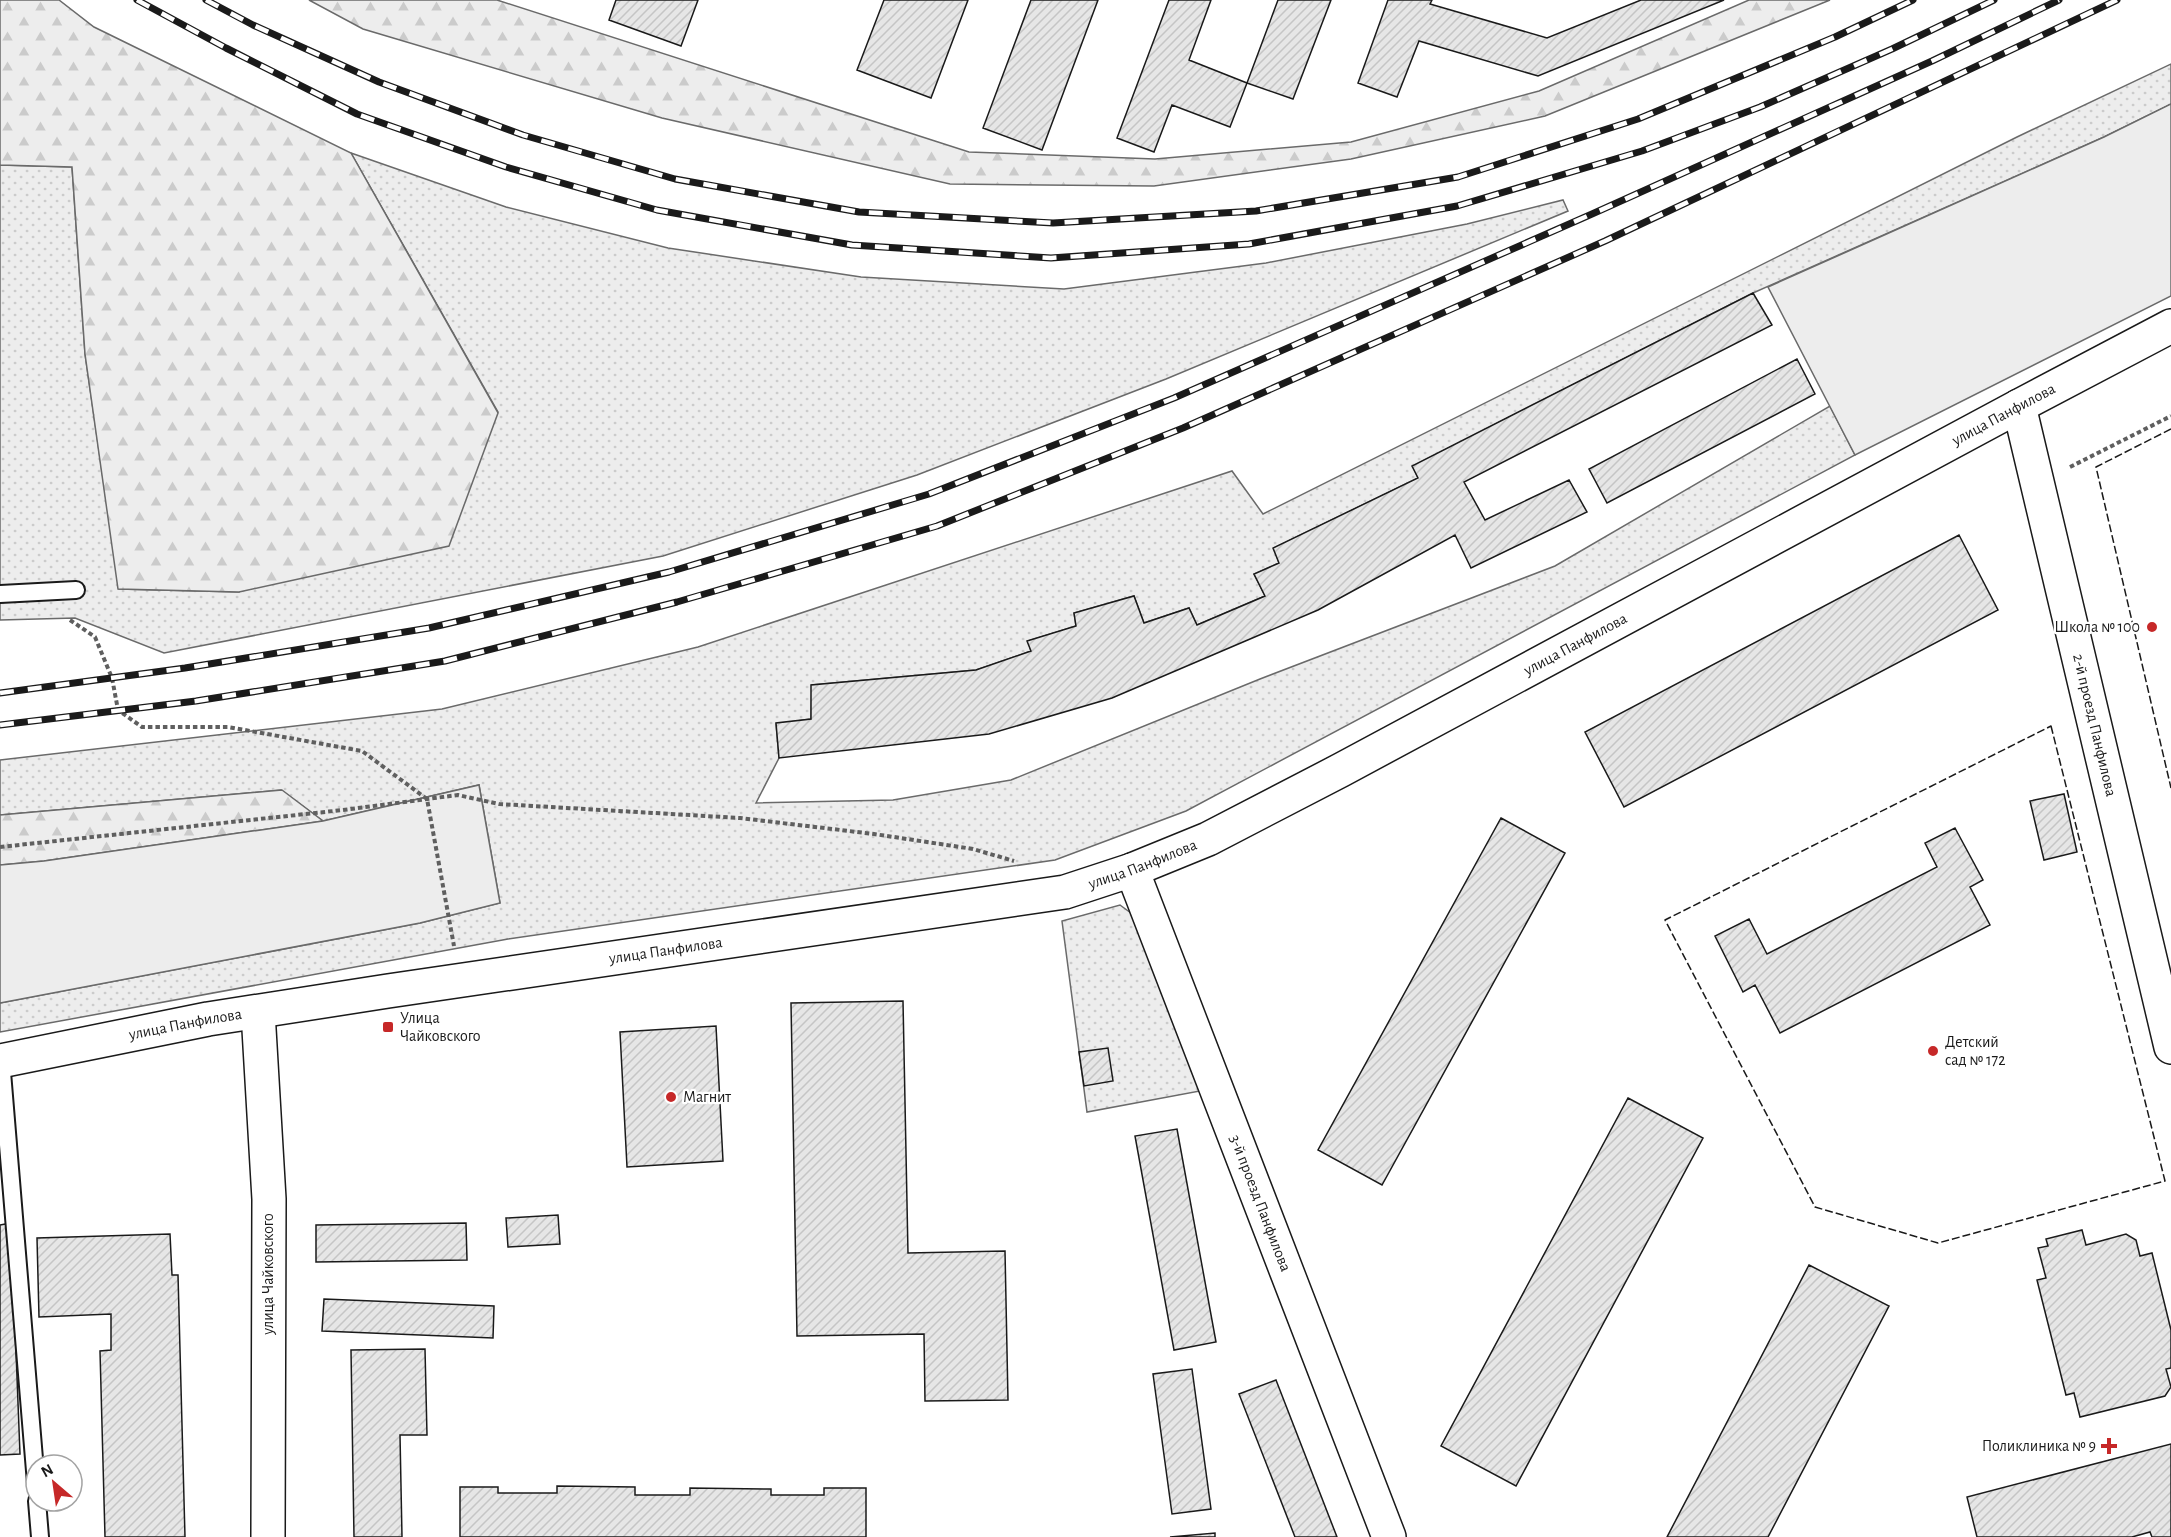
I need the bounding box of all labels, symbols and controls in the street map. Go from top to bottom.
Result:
street label: улица Панфилова [1948,380,2058,450]
street label: улица Панфилова [1520,610,1630,680]
place label: Школа № 100 [2054,619,2140,635]
marker: Школа № 100 [2145,620,2159,634]
street label: 2-й проезд Панфилова [2070,652,2119,798]
street label: улица Панфилова [1085,836,1199,893]
street label: улица Панфилова [607,934,724,968]
street label: улица Панфилова [127,1006,243,1044]
place label: Улица Чайковского [400,1010,481,1044]
marker: Улица Чайковского [381,1020,395,1034]
place label: Детский сад № 172 [1945,1034,2005,1068]
marker: Детский сад № 172 [1926,1044,1940,1058]
place label: Магнит [683,1089,731,1105]
marker: Магнит [664,1090,678,1104]
street label: 3-й проезд Панфилова [1227,1133,1294,1274]
street label: улица Чайковского [260,1213,277,1336]
marker: Поликлиника № 9 [2100,1437,2118,1455]
place label: Поликлиника № 9 [1982,1438,2096,1454]
north arrow [24,1453,84,1513]
text: N [38,1461,56,1480]

